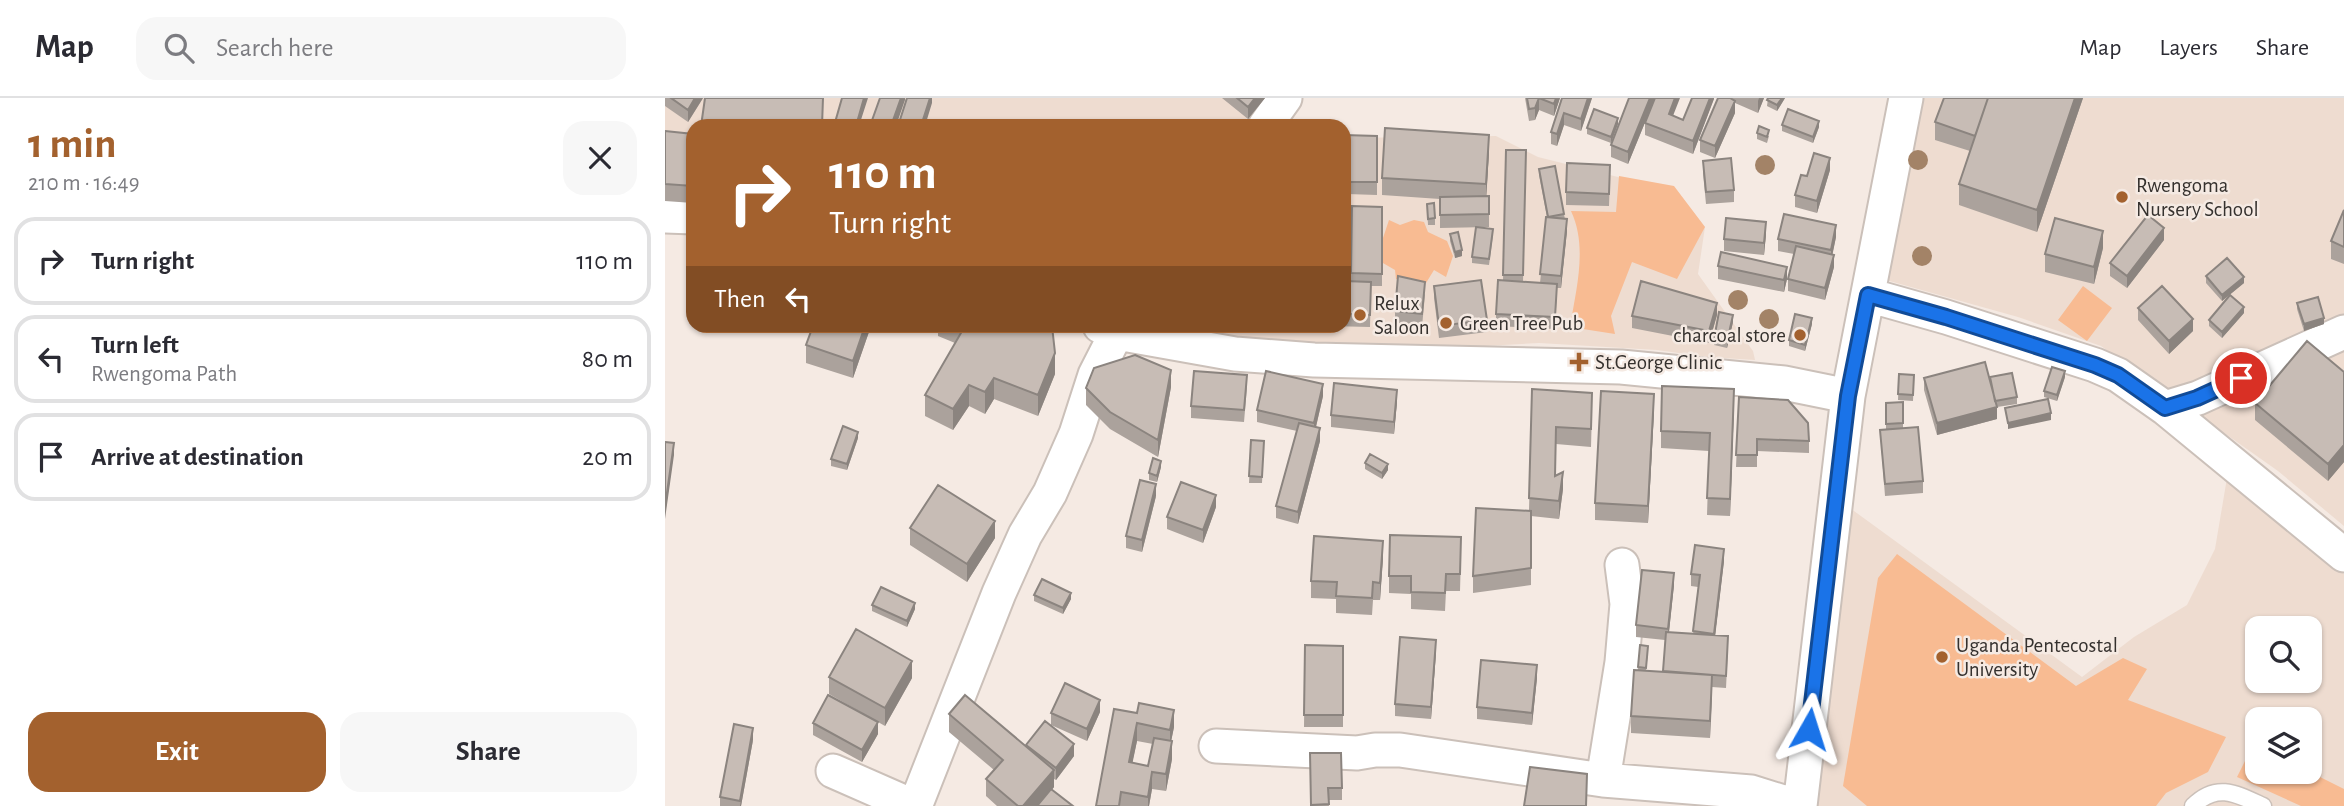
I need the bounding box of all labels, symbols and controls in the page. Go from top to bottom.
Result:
search box [136,17,626,80]
icon: search [160,29,198,67]
text: Map [35,31,94,64]
text: Search here [216,35,334,61]
text: Map [2079,36,2121,60]
text: Layers [2159,36,2218,60]
text: Share [2256,36,2309,60]
button: close [563,121,637,195]
text: 1 min [28,123,117,165]
icon: right [714,147,805,238]
text: 110 m [829,149,937,198]
text: 210 m · 16:49 [28,172,139,195]
place label: Rwengoma Nursery School [2136,175,2259,220]
marker: Rwengoma Nursery School [2114,189,2130,205]
text: Turn right [829,207,951,239]
icon: right [32,242,70,280]
text: Turn right [91,248,194,274]
text: 110 m [576,248,633,274]
icon: left [779,280,817,318]
text: Then [714,286,765,312]
place label: Relux Saloon [1374,293,1430,338]
marker: Relux Saloon [1352,307,1368,323]
place label: Green Tree Pub [1460,313,1583,334]
marker: Green Tree Pub [1438,315,1454,331]
place label: charcoal store [1673,325,1786,346]
marker: charcoal store [1792,327,1808,343]
text: Turn left [91,332,179,358]
icon: left [32,340,70,378]
text: 80 m [582,346,633,372]
pin [2211,348,2271,408]
marker: St.George Clinic [1569,352,1589,372]
place label: St.George Clinic [1595,352,1722,373]
icon: arrive [2222,359,2260,397]
text: Rwengoma Path [91,363,237,386]
icon: arrive [32,438,70,476]
text: Arrive at destination [91,444,304,470]
text: 20 m [582,444,633,470]
map controls [2245,616,2322,784]
button: search [2245,616,2322,693]
place label: Uganda Pentecostal University [1956,635,2118,680]
marker: Uganda Pentecostal University [1934,649,1950,665]
position arrow [1772,692,1846,766]
button: layers [2245,707,2322,784]
button: Exit [28,712,326,792]
button: Share [340,712,637,792]

